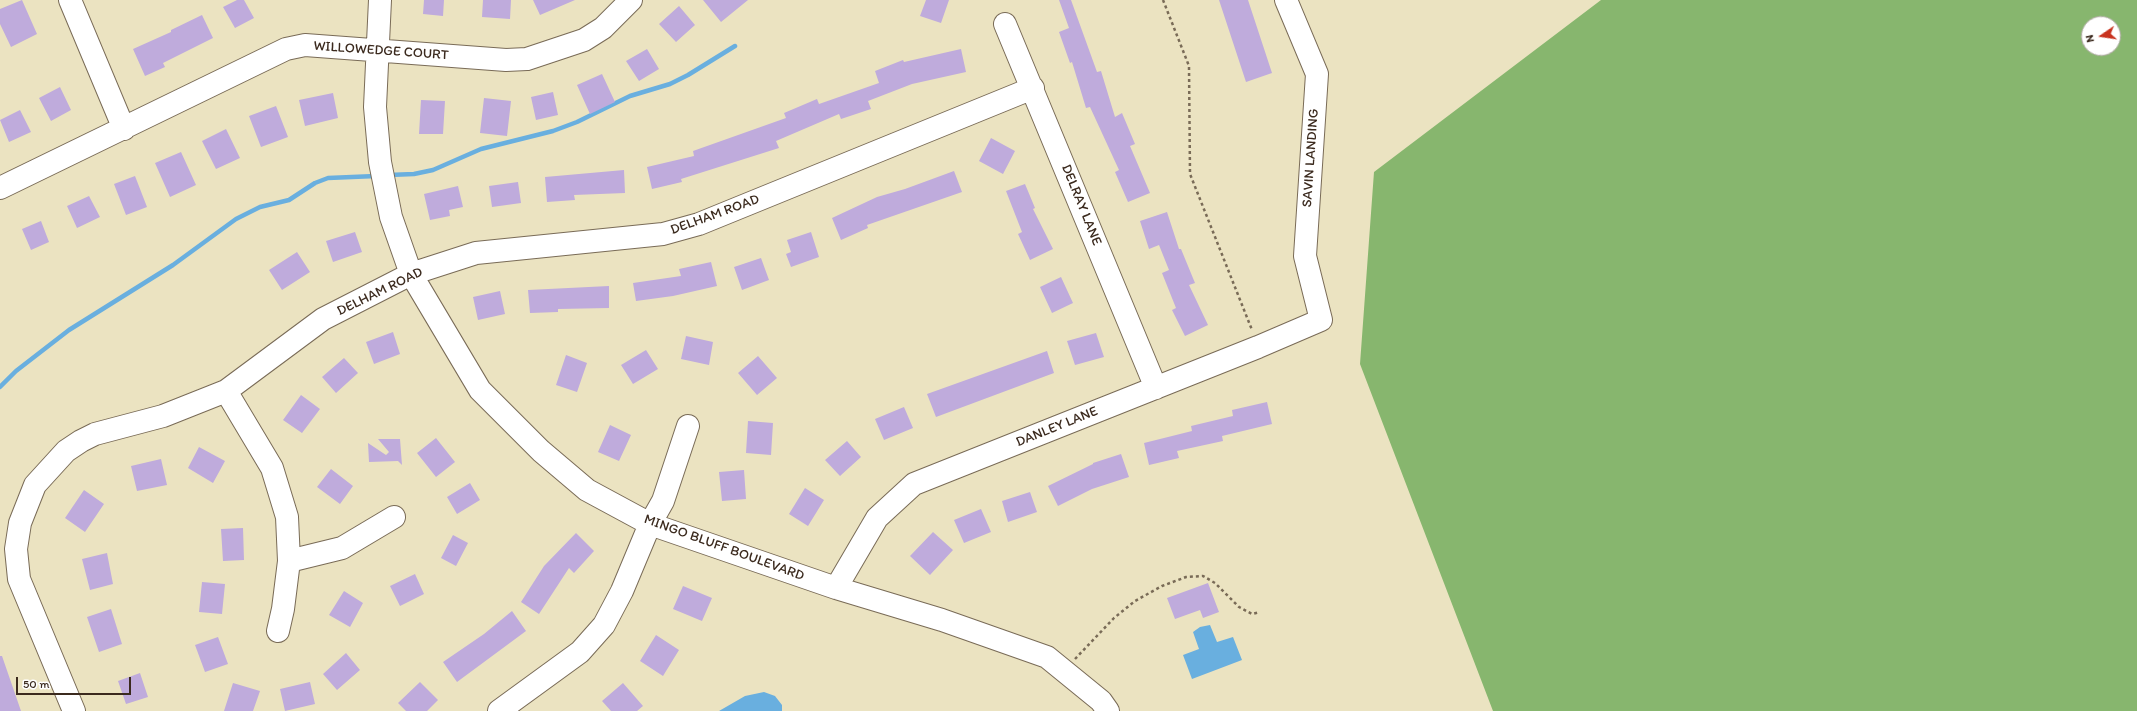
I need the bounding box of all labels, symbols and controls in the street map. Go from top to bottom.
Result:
north arrow [2081,16,2121,56]
text: N [2083,34,2097,44]
street label: WILLOWEDGE COURT [313,38,449,64]
street label: SAVIN LANDING [1299,108,1323,208]
street label: DELRAY LANE [1057,162,1105,248]
street label: DELHAM ROAD [668,191,762,239]
street label: DELHAM ROAD [334,264,426,320]
street label: DANLEY LANE [1014,403,1100,451]
street label: MINGO BLUFF BOULEVARD [642,511,806,585]
scale bar [18,669,133,695]
text: 50 m [23,677,49,691]

